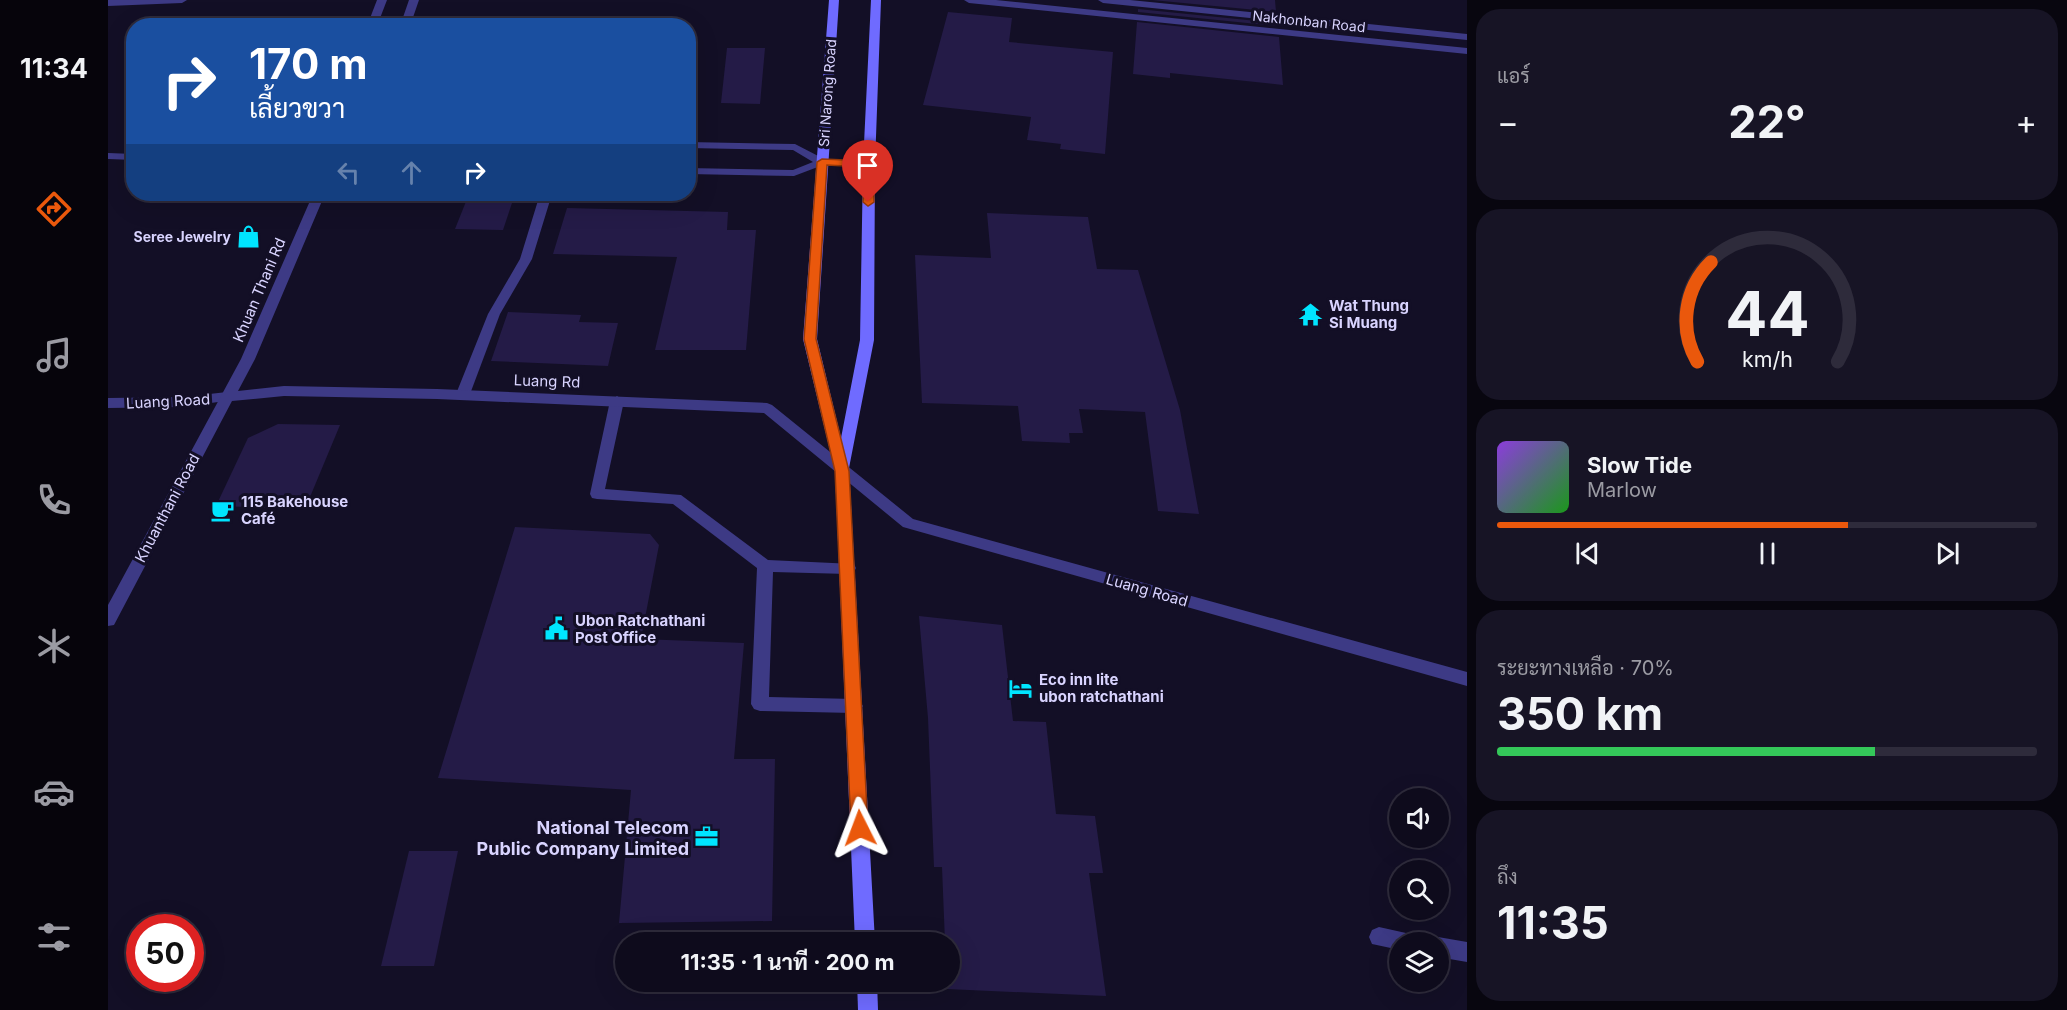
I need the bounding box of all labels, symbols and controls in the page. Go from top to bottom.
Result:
street label: Nakhonban Road [1252,7,1366,35]
text: 170 m [249,38,367,89]
street label: Sri Narong Road [815,38,839,148]
icon: right [150,42,228,120]
text: 11:34 [20,52,88,85]
text: แอร์ [1497,64,1530,88]
text: เลี้ยวขวา [249,92,345,125]
text: 22° [1728,94,1806,149]
text: − [1497,102,1519,142]
text: + [2015,102,2037,142]
pin [842,140,893,202]
icon: arrive [851,149,884,182]
icon: left [332,156,365,189]
icon: ahead [395,156,428,189]
icon: right [458,156,491,189]
icon: directions [33,188,75,230]
shop icon: Seree Jewelry [236,223,262,249]
place label: Seree Jewelry [134,228,232,245]
street label: Khuan Thani Rd [228,235,290,345]
text: 44 [1725,276,1809,351]
place label: Wat Thung Si Muang [1329,296,1409,332]
temple icon: Wat Thung Si Muang [1298,301,1324,327]
icon: music [33,334,75,376]
text: km/h [1742,346,1792,372]
street label: Luang Rd [513,370,581,392]
street label: Luang Road [125,389,211,413]
street label: Khuanthani Road [130,450,204,566]
text: Slow Tide [1587,452,1692,478]
text: Marlow [1587,478,1657,502]
icon: phone [33,479,75,521]
place label: 115 Bakehouse Café [241,492,348,528]
cafe icon: 115 Bakehouse Café [210,497,236,523]
icon: previous [1571,537,1604,570]
icon: pause [1751,537,1784,570]
icon: next [1931,537,1964,570]
street label: Luang Road [1104,569,1190,611]
place label: Ubon Ratchathani Post Office [575,611,705,647]
public building icon: Ubon Ratchathani Post Office [544,616,570,642]
icon: climate [33,625,75,667]
text: ระยะทางเหลือ · 70% [1497,656,1674,680]
place label: Eco inn lite ubon ratchathani [1039,670,1164,706]
hotel icon: Eco inn lite ubon ratchathani [1008,675,1034,701]
text: 350 km [1497,686,1663,741]
icon: car [33,771,75,813]
map controls [1389,788,1449,992]
button: sound [1389,788,1449,848]
position arrow [828,796,892,860]
place label: National Telecom Public Company Limited [477,817,689,859]
office icon: National Telecom Public Company Limited [694,824,720,850]
button: search [1389,860,1449,920]
text: ถึง [1497,865,1518,889]
text: 11:35 [1497,895,1609,950]
speed limit sign: 50 [126,914,204,992]
icon: filters [33,916,75,958]
button: layers [1389,932,1449,992]
text: 11:35 · 1 นาที · 200 m [680,949,895,975]

